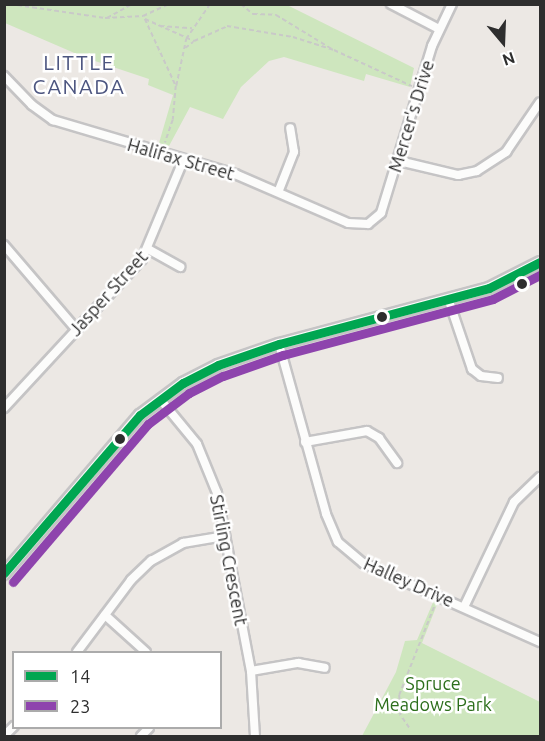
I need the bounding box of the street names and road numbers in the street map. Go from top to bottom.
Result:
street label: Mercer's Drive [384,57,438,175]
street label: Halifax Street [125,133,237,185]
street label: Jasper Street [64,246,152,340]
street label: Stirling Crescent [206,493,252,627]
street label: Halley Drive [361,553,457,611]

